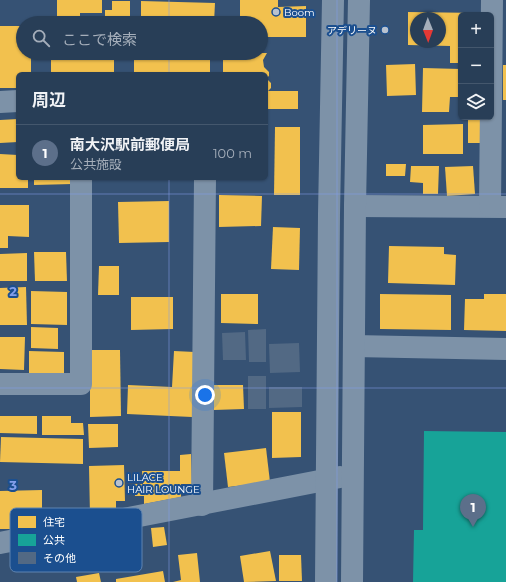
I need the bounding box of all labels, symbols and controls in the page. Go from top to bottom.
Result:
place label: Boom [284,6,315,19]
marker: Boom [271,7,281,17]
north arrow [410,12,446,48]
map controls [458,12,494,120]
button: + [458,12,494,48]
search box [16,16,268,60]
place label: アデリーヌ [327,24,377,37]
marker: アデリーヌ [380,25,390,35]
icon: search [30,27,52,49]
text: ここで検索 [62,30,137,49]
button: − [458,48,494,84]
button: layers [458,84,494,120]
text: 周辺 [32,90,66,110]
text: 南大沢駅前郵便局 [70,135,190,154]
text: 1 [42,145,48,161]
text: 100 m [213,145,252,161]
text: 公共施設 [70,156,122,172]
text: 2 [9,283,17,299]
your location [195,385,215,405]
place label: LILACE HAIR LOUNGE [127,471,200,496]
text: 3 [8,477,17,493]
marker: LILACE HAIR LOUNGE [114,478,124,488]
pin: 1 [460,494,486,527]
legend [10,508,142,572]
text: 住宅 [43,515,65,529]
text: 公共 [43,533,65,547]
text: その他 [43,551,76,565]

